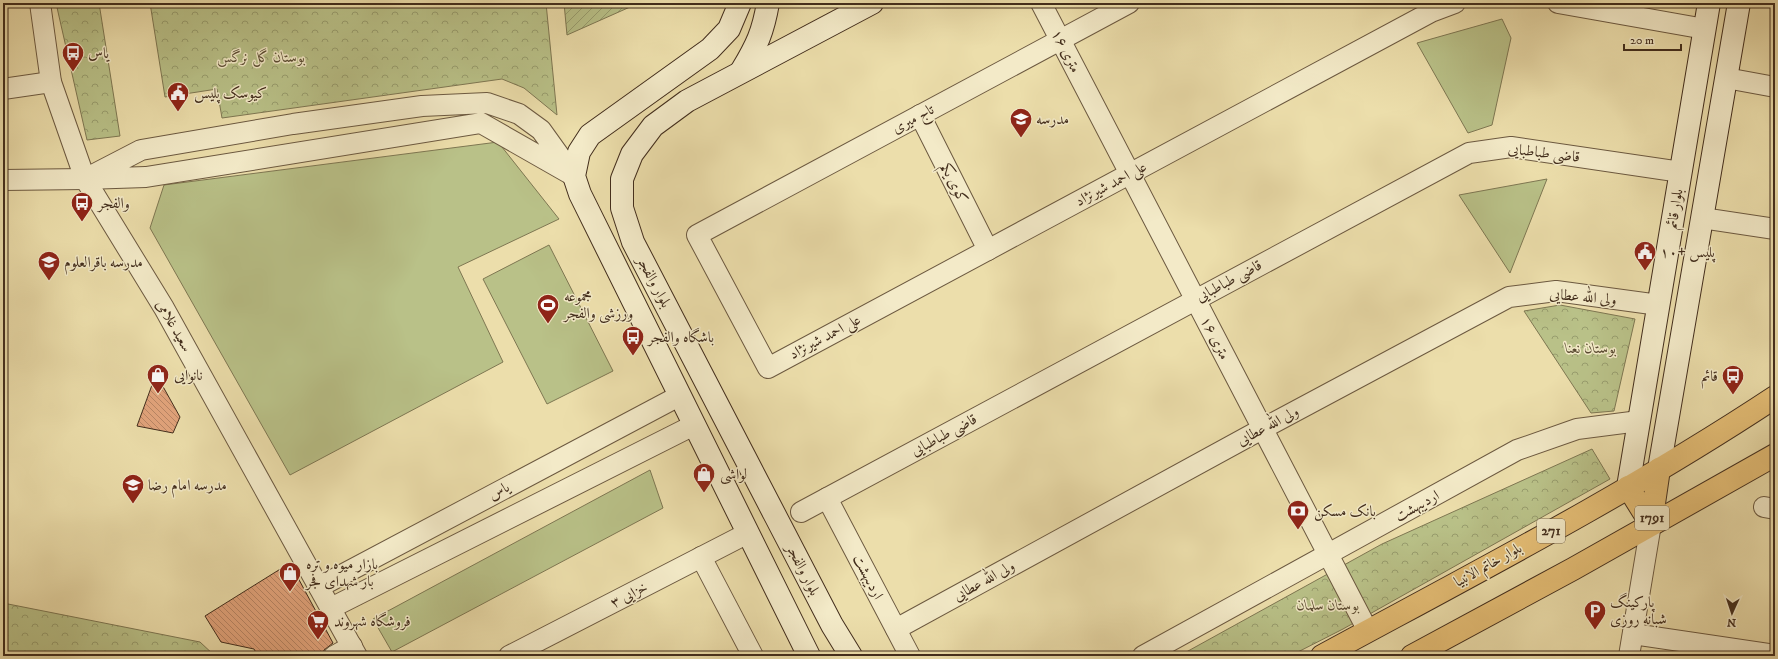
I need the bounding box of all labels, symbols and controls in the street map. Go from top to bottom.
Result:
street label: ۱۶ متری [1047,26,1085,76]
scale bar [1624,26,1681,52]
text: 20 m [1630,33,1654,48]
bus stop icon: یاس [60,40,86,73]
place label: یاس [88,44,110,63]
park label: بوستان گل نرگس [217,48,306,67]
public building icon: کیوسک پلیس [165,80,191,113]
place label: کیوسک پلیس [194,84,267,104]
street label: تاج میری [889,100,939,141]
school or university icon: مدرسه [1008,106,1034,139]
place label: مدرسه [1036,110,1069,129]
street label: قاضی طباطبایی [1507,139,1581,168]
street label: علی احمد شیرنژاد [1072,157,1151,212]
street label: کوی یکم [932,160,972,208]
street label: بلوار قائم [1662,187,1691,231]
bus stop icon: والفجر [69,190,95,223]
place label: والفجر [96,194,130,213]
public building icon: پلیس +۱۰ [1632,239,1658,272]
place label: پلیس +۱۰ [1660,243,1716,263]
school or university icon: مدرسه باقرالعلوم [36,249,62,282]
street label: بلوار والفجر [632,251,676,311]
place label: مدرسه باقرالعلوم [64,253,143,275]
street label: قاضی طباطبایی [1193,256,1266,307]
street label: ولی الله عطایی [1549,282,1618,309]
place label: مجموعه ورزشی والفجر [562,287,633,324]
sports icon: مجموعه ورزشی والفجر [535,292,561,325]
street label: سعید غلامی [151,297,197,355]
street label: علی احمد شیرنژاد [786,310,865,365]
street label: ۱۶ متری [1196,313,1234,363]
bus stop icon: باشگاه والفجر [620,324,646,357]
place label: باشگاه والفجر [646,327,714,347]
park label: بوستان نعنا [1564,339,1617,358]
shop icon: نانوایی [145,362,171,395]
bus stop icon: قائم [1720,363,1746,396]
place label: نانوایی [174,366,203,385]
place label: قائم [1701,367,1718,389]
street label: ولی الله عطایی [1232,399,1302,450]
street label: قاضی طباطبایی [908,410,981,461]
shop icon: لواشی [691,461,717,494]
place label: لواشی [720,465,747,485]
school or university icon: مدرسه امام رضا [120,472,146,505]
place label: مدرسه امام رضا [148,476,227,498]
street label: یاس [485,477,514,504]
street label: اردیبهشت [1391,486,1443,526]
bank icon: بانک مسکن [1285,498,1311,531]
place label: بانک مسکن [1314,502,1376,521]
road number: 1791 [1635,506,1669,530]
road number: 271 [1537,519,1565,543]
street label: بلوار خاتم الانبیا [1451,538,1527,594]
street label: بلوار والفجر [781,539,824,599]
street label: اردیبهشت [848,551,888,603]
street label: ولی الله عطایی [948,554,1018,606]
place label: بازار میوه و تره‌ بار شهدای فجر [304,555,378,591]
shop icon: بازار میوه و تره‌ بار شهدای فجر [277,560,303,593]
street label: خزایی ۳ [607,578,651,612]
place label: پارکینگ شبانه روزی [1610,592,1667,629]
north arrow [1712,593,1752,633]
park label: بوستان سلمان [1296,596,1360,615]
parking icon: پارکینگ شبانه روزی [1582,598,1608,631]
supermarket icon: فروشگاه شهروند [305,608,331,641]
place label: فروشگاه شهروند [334,611,411,631]
text: N [1727,615,1736,629]

